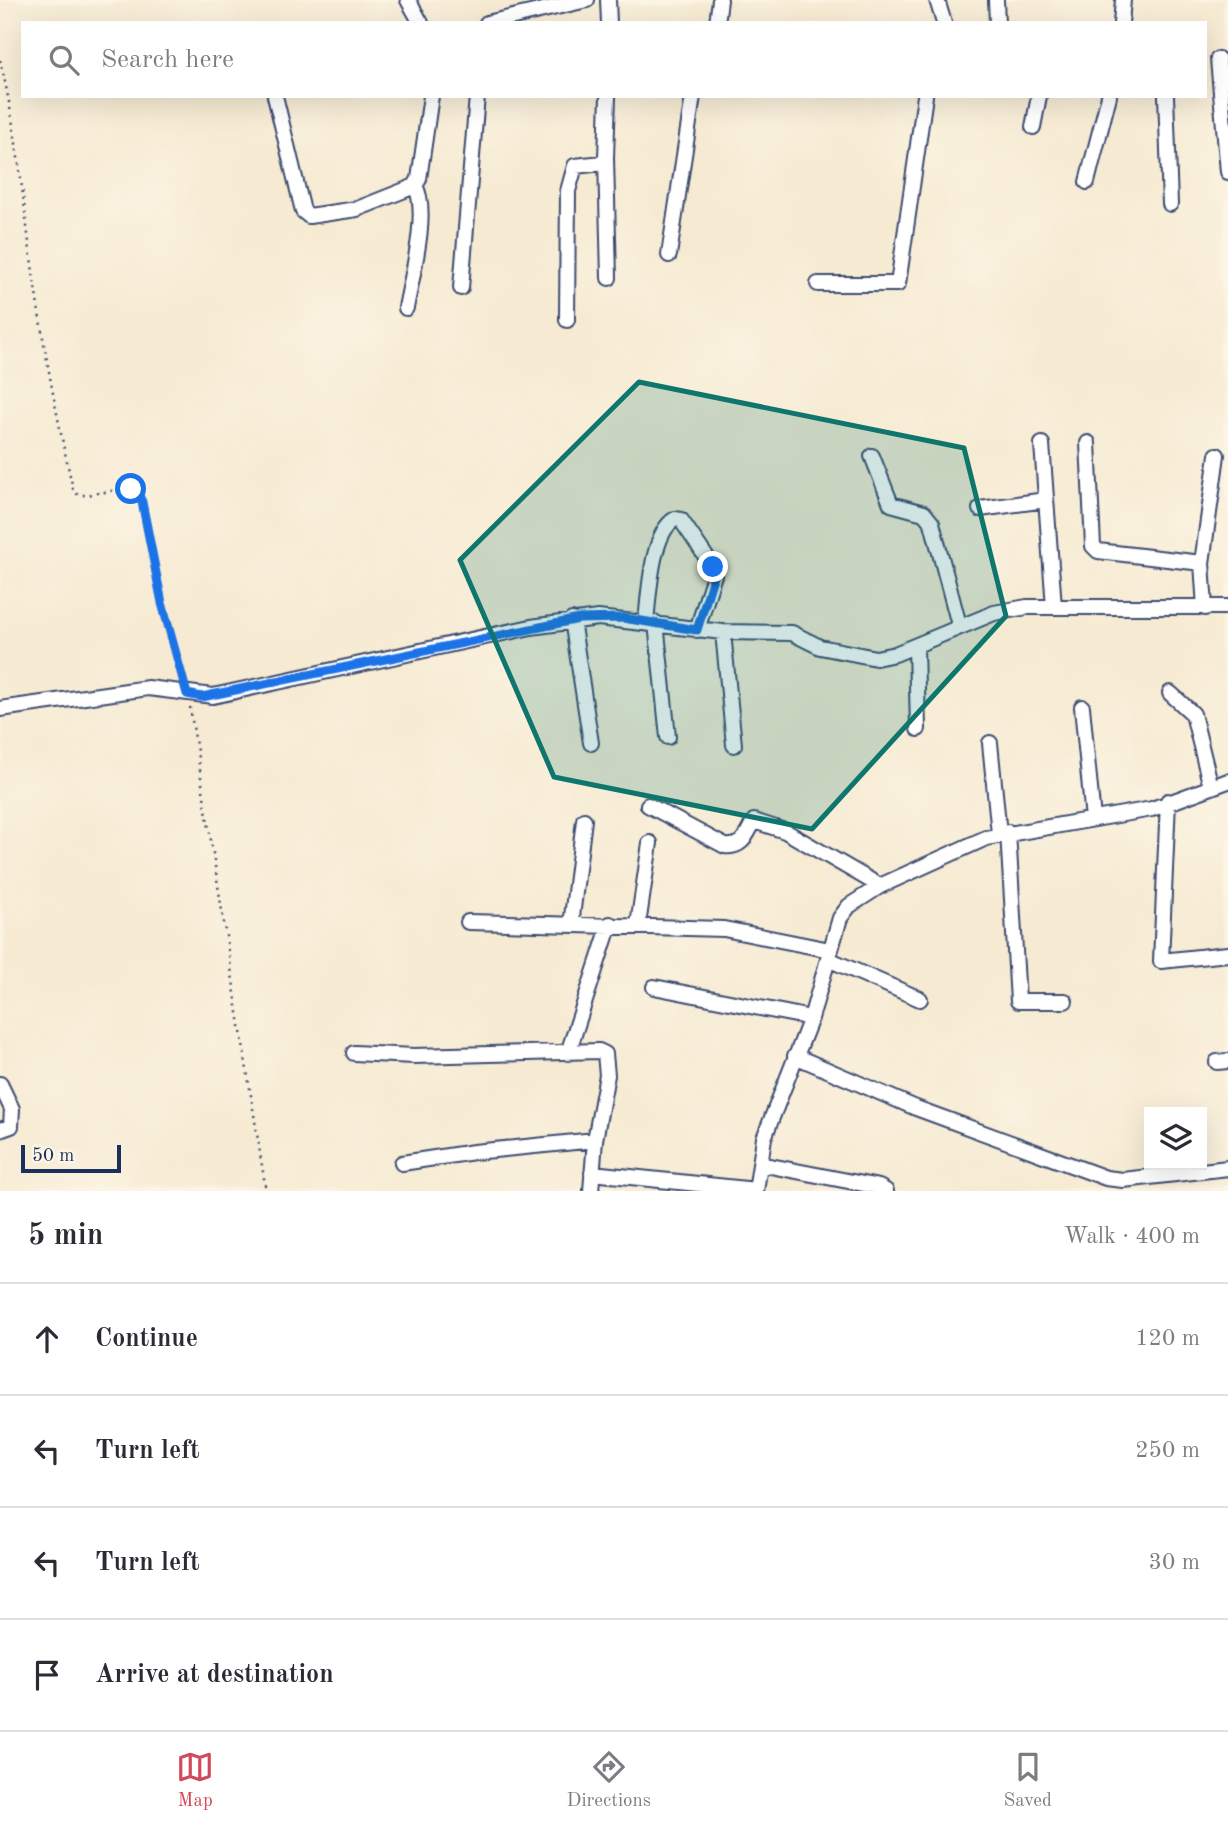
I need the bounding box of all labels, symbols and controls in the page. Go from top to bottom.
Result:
search box [21,21,1207,98]
icon: search [45,41,83,79]
text: Search here [101,47,234,73]
route start [115,473,146,504]
route end [697,551,728,582]
map controls [1144,1107,1207,1170]
button: layers [1144,1107,1207,1170]
scale bar [21,1142,121,1174]
text: 50 m [32,1147,74,1166]
text: 5 min [28,1221,103,1251]
text: Walk · 400 m [1064,1225,1200,1248]
icon: ahead [28,1320,66,1358]
text: Continue [95,1326,198,1352]
text: 120 m [1135,1327,1200,1350]
icon: left [28,1432,66,1470]
text: Turn left [95,1438,200,1464]
text: 250 m [1135,1439,1200,1462]
icon: left [28,1544,66,1582]
text: Turn left [95,1550,200,1576]
text: 30 m [1149,1551,1200,1574]
icon: arrive [28,1656,66,1694]
text: Arrive at destination [95,1662,334,1688]
tab: Map [176,1748,214,1813]
tab: Directions [567,1748,651,1813]
tab: Saved [1003,1748,1052,1813]

